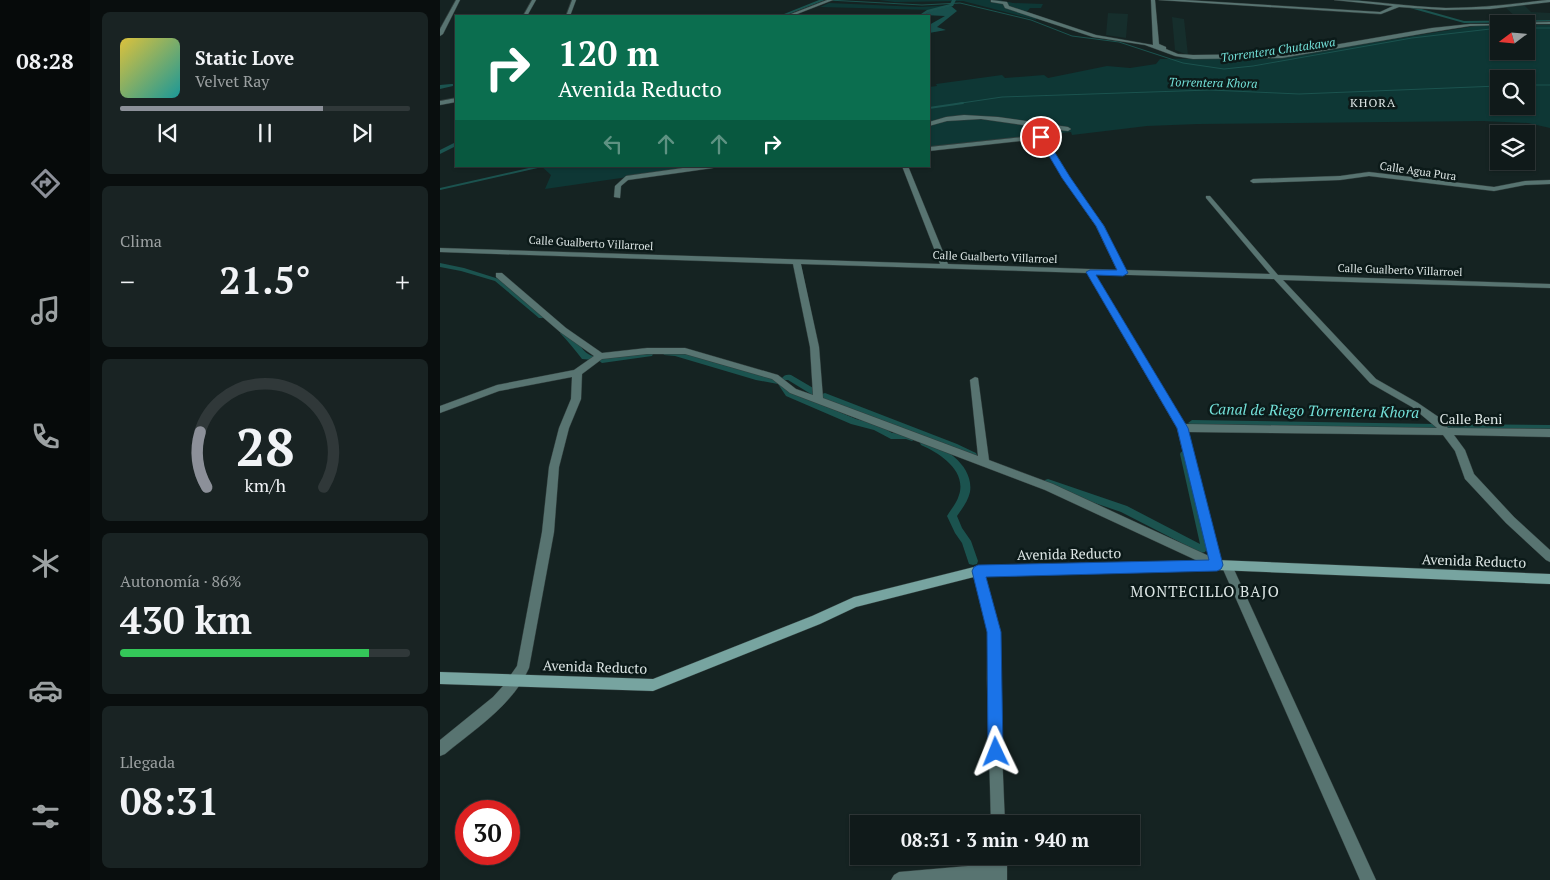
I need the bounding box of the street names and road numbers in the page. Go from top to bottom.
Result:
street label: Calle Agua Pura [1379,159,1458,183]
street label: Calle Gualberto Villarroel [528,233,654,253]
street label: Calle Gualberto Villarroel [932,248,1058,266]
street label: Calle Gualberto Villarroel [1337,261,1463,279]
street label: Calle Beni [1439,409,1503,428]
street label: Avenida Reducto [1017,543,1121,564]
street label: Avenida Reducto [1422,549,1527,572]
street label: Avenida Reducto [543,655,648,678]

